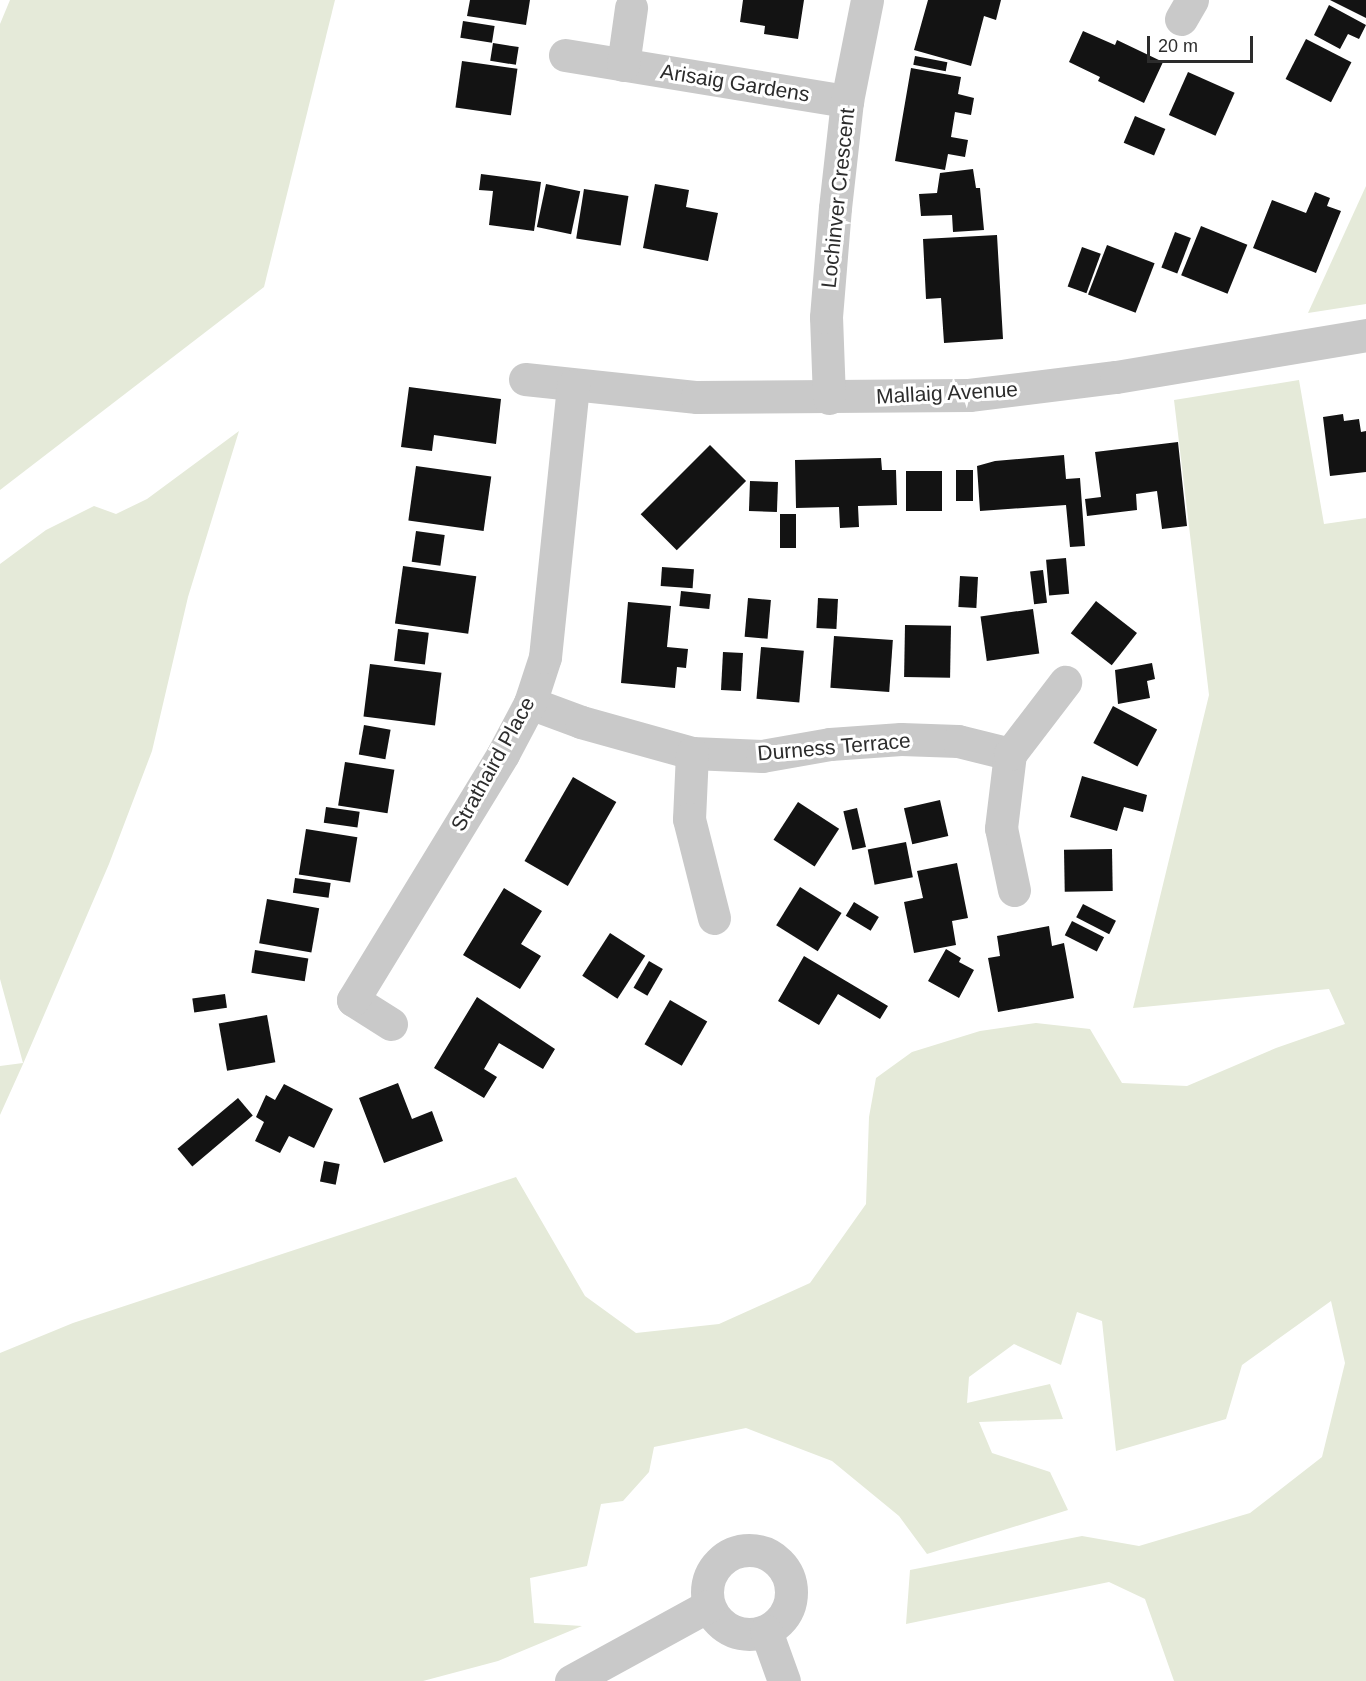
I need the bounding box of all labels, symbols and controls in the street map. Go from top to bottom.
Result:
scale bar [1150,24,1256,62]
text: 20 m [1158,36,1198,56]
street label: Arisaig Gardens [659,59,811,107]
street label: Lochinver Crescent [816,107,860,289]
street label: Mallaig Avenue [875,377,1019,409]
street label: Strathaird Place [446,693,540,835]
street label: Durness Terrace [756,728,912,766]

